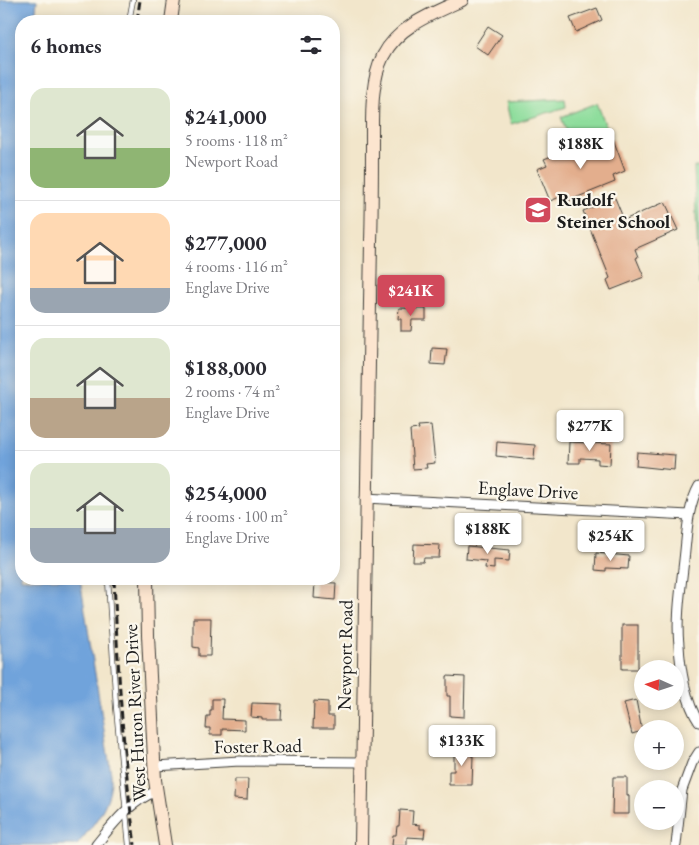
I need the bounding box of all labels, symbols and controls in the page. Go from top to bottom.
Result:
icon: filters [297,31,325,59]
text: 6 homes [30,32,102,59]
text: $241,000 [185,103,267,130]
icon: home [70,108,130,168]
pin: $188K [546,128,616,170]
text: 5 rooms · 118 m² [185,130,288,151]
text: $188K [559,133,603,154]
text: Newport Road [185,151,278,172]
place label: Rudolf Steiner School [557,187,671,234]
school or university icon: Rudolf Steiner School [523,195,553,225]
text: $277,000 [185,229,267,256]
icon: home [70,233,130,293]
text: 4 rooms · 116 m² [185,256,288,277]
pin: $241K [376,274,446,317]
text: Englave Drive [185,277,270,298]
text: $241K [389,280,433,301]
text: $188,000 [185,354,267,381]
icon: home [70,358,130,418]
text: 2 rooms · 74 m² [185,381,280,402]
text: Englave Drive [185,402,270,423]
pin: $277K [555,410,625,452]
text: $277K [568,415,612,436]
street label: Englave Drive [477,475,579,505]
text: $254,000 [185,479,267,506]
icon: home [70,483,130,543]
text: 4 rooms · 100 m² [185,506,288,527]
pin: $188K [453,512,523,555]
text: $188K [466,518,510,539]
pin: $254K [576,520,646,562]
text: $254K [589,525,633,546]
text: Englave Drive [185,527,270,548]
street label: Newport Road [332,599,358,711]
street label: West Huron River Drive [118,623,152,803]
north arrow [634,660,684,710]
map controls [634,660,684,830]
button: + [634,720,684,770]
pin: $133K [427,724,497,767]
text: $133K [440,730,484,751]
street label: Foster Road [214,733,303,759]
button: − [634,780,684,830]

